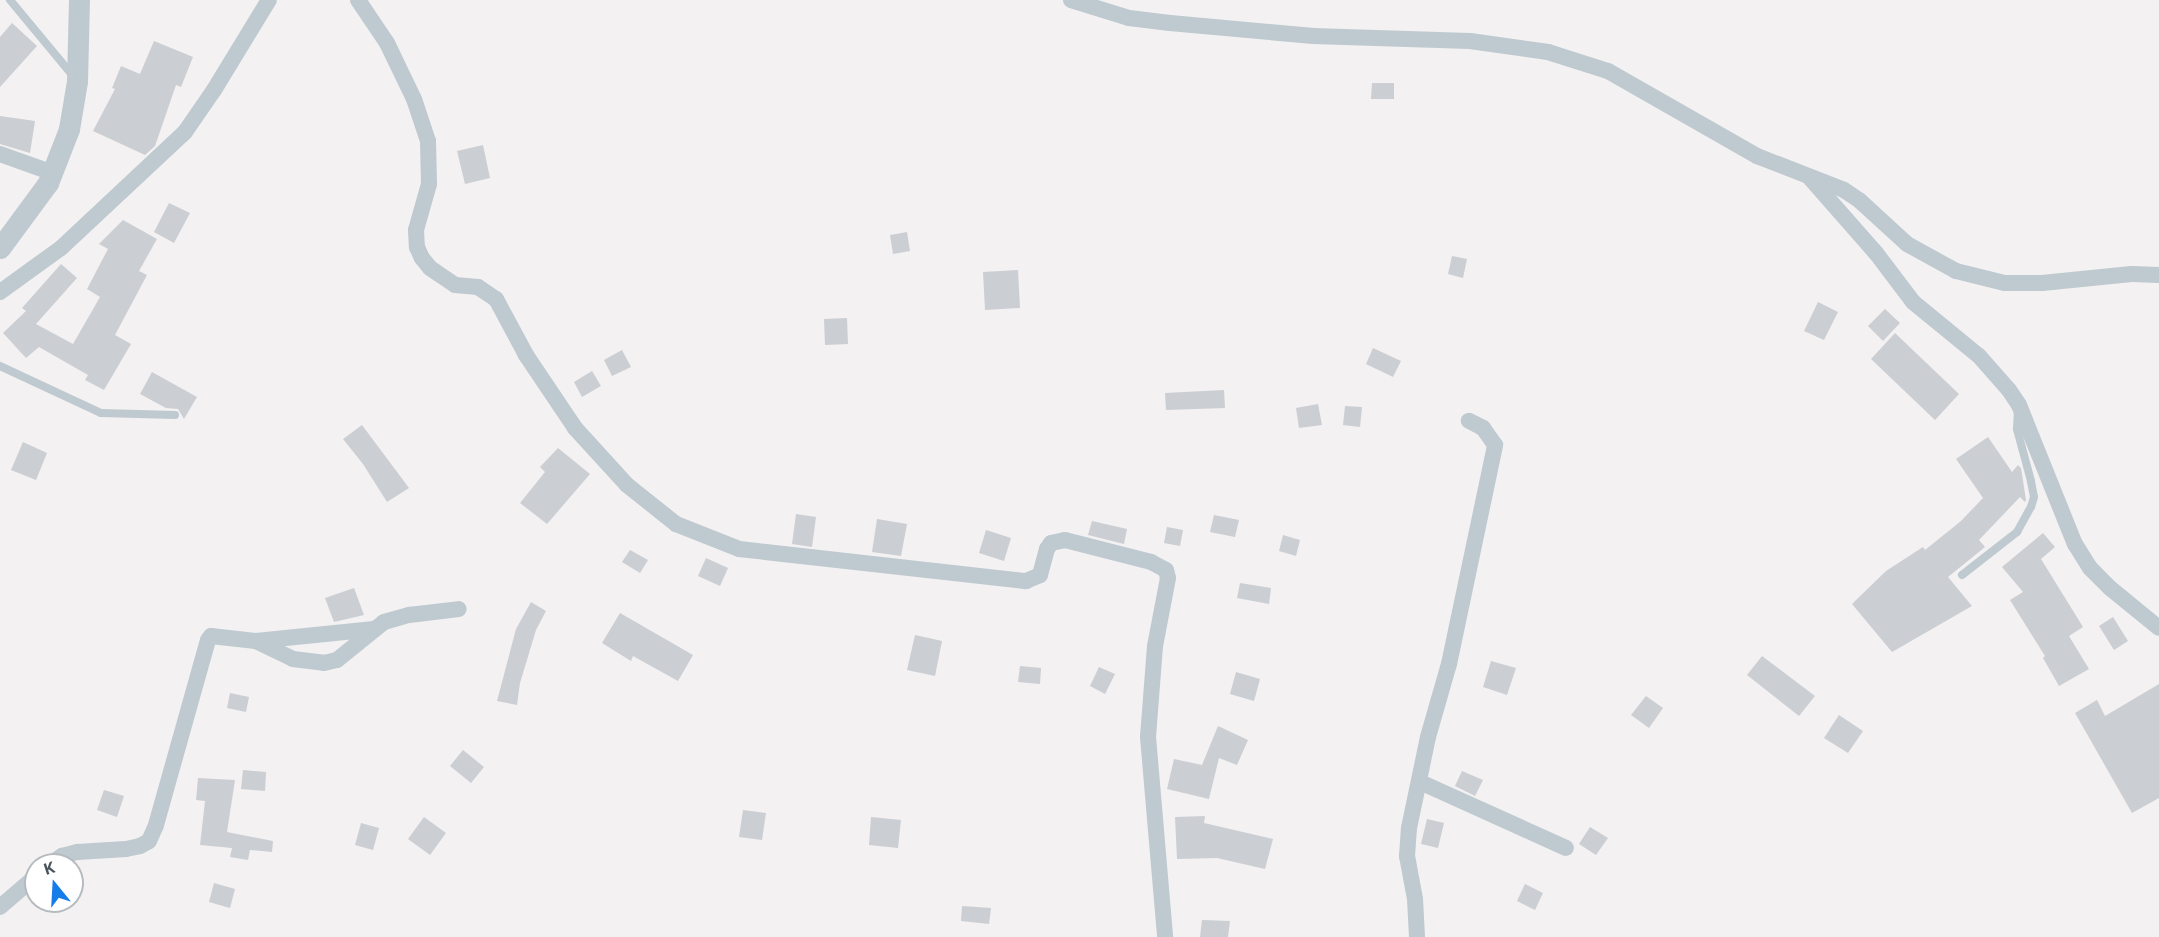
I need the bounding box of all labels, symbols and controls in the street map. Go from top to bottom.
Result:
north arrow [24,853,84,913]
text: K [41,856,58,880]

